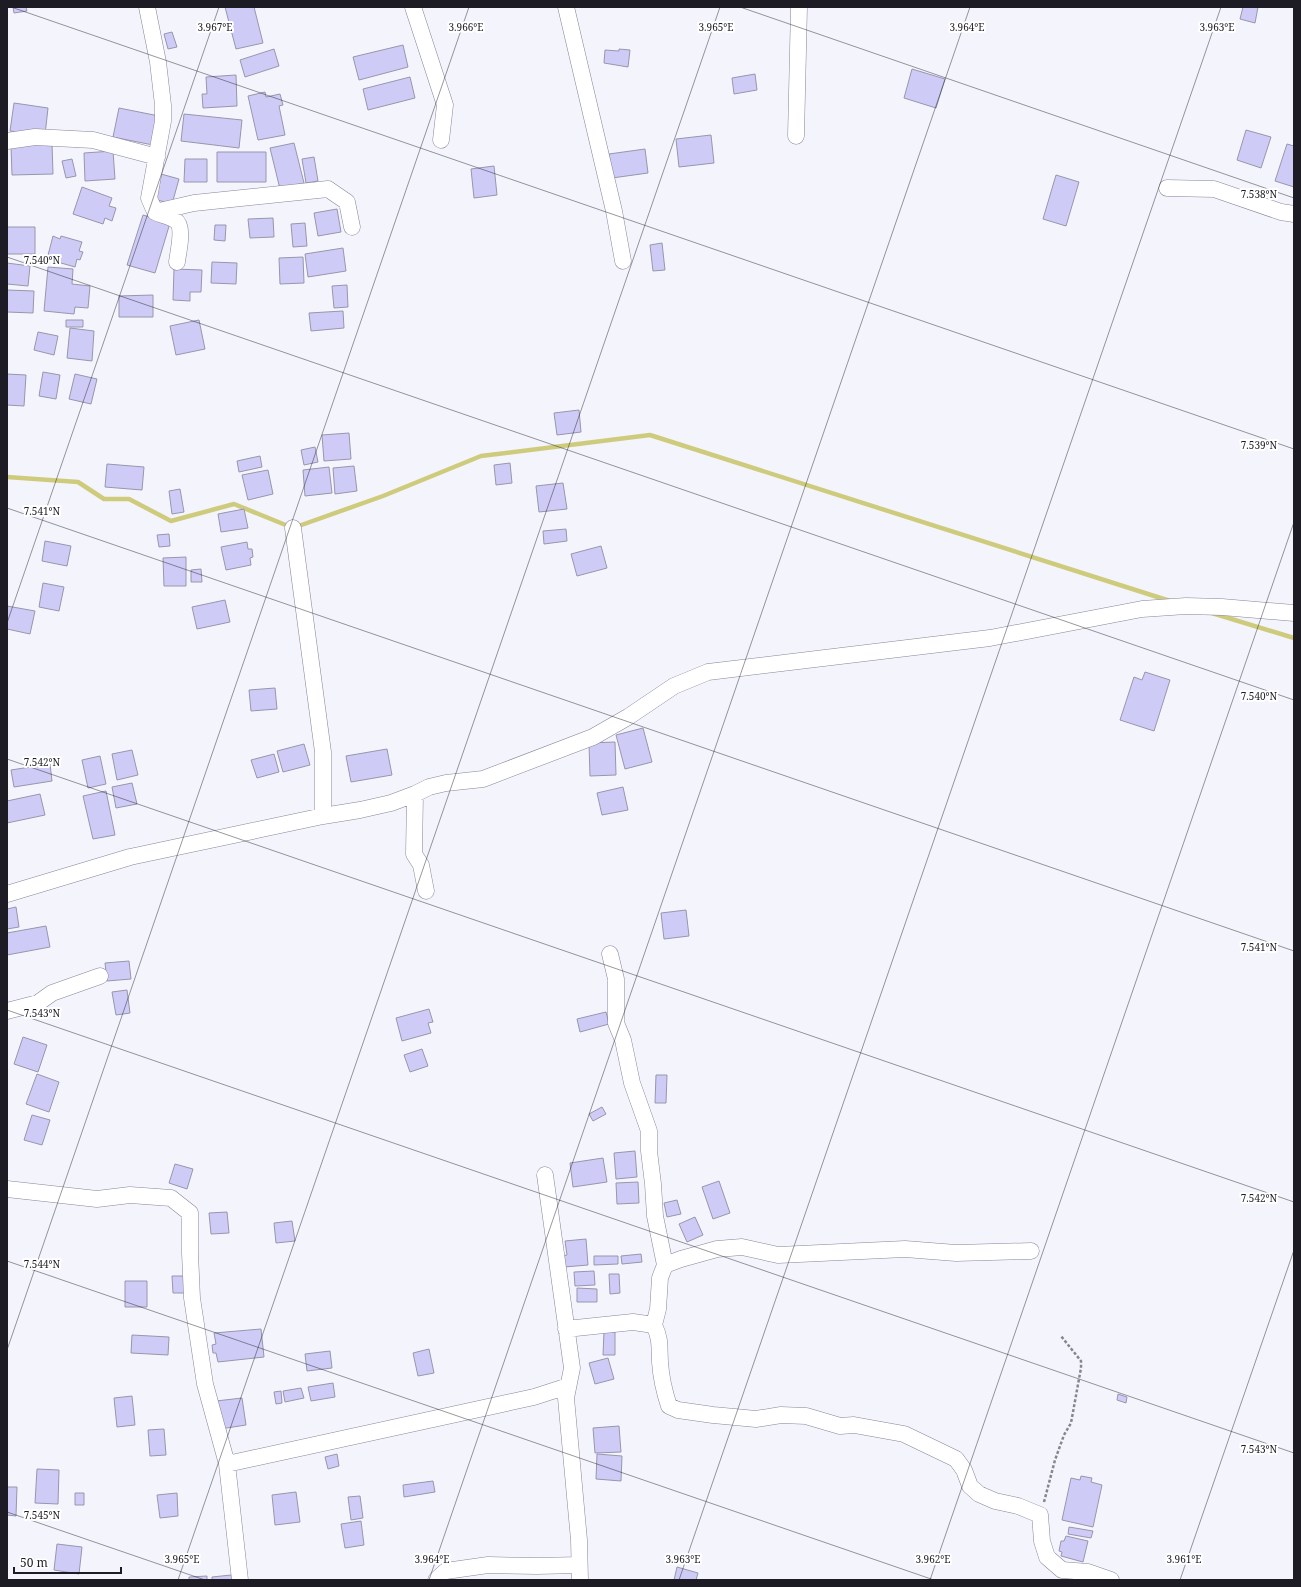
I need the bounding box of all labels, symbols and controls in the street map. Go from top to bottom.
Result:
text: 3.967°E [197,20,233,34]
text: 3.966°E [448,20,484,34]
text: 3.965°E [698,20,734,34]
text: 3.964°E [949,20,985,34]
text: 3.963°E [1199,20,1235,34]
text: 7.538°N [1241,187,1278,201]
text: 7.540°N [24,253,61,267]
text: 7.539°N [1241,438,1278,452]
text: 7.541°N [24,504,61,518]
text: 7.540°N [1241,689,1278,703]
text: 7.542°N [24,755,61,769]
text: 7.541°N [1241,940,1278,954]
text: 7.543°N [24,1006,61,1020]
text: 7.542°N [1241,1191,1278,1205]
text: 7.544°N [24,1257,61,1271]
text: 7.543°N [1241,1442,1278,1456]
text: 7.545°N [24,1508,61,1522]
scale bar [14,1549,121,1575]
text: 3.965°E [164,1552,200,1566]
text: 3.964°E [414,1552,450,1566]
text: 3.963°E [665,1552,701,1566]
text: 3.962°E [915,1552,951,1566]
text: 3.961°E [1166,1552,1202,1566]
text: 50 m [20,1554,48,1571]

